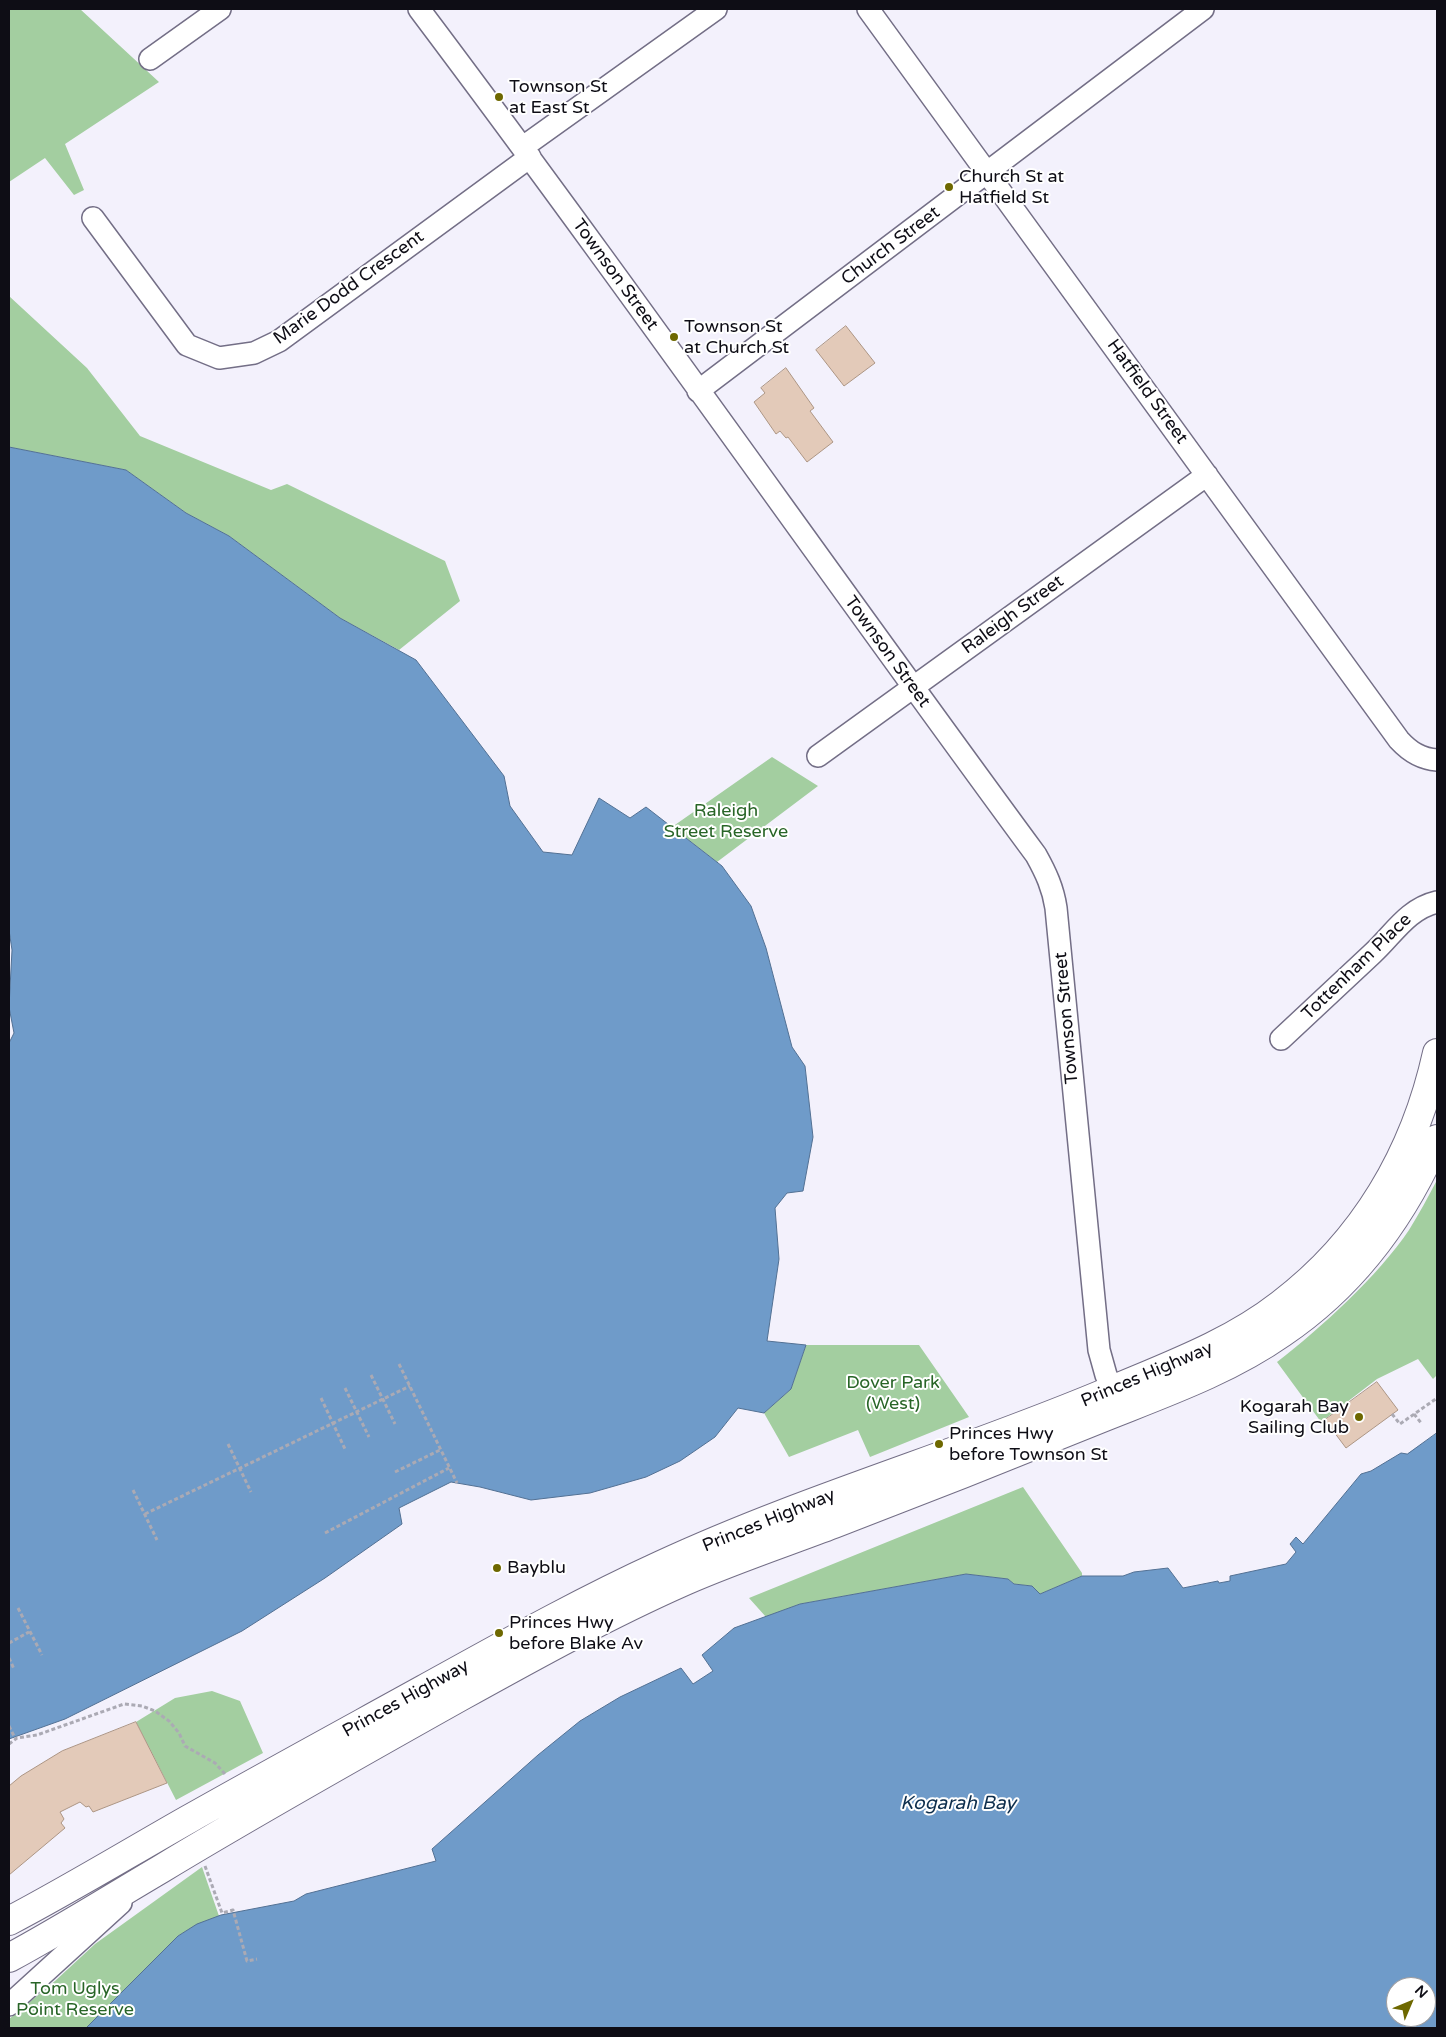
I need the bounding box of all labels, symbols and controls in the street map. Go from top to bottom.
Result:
place label: Townson St at East St [509,76,608,118]
marker: Townson St at East St [493,91,505,103]
place label: Church St at Hatfield St [959,166,1064,208]
marker: Church St at Hatfield St [943,181,955,193]
street label: Church Street [838,202,944,290]
street label: Townson Street [567,215,663,335]
street label: Marie Dodd Crescent [270,226,428,350]
place label: Townson St at Church St [684,316,789,358]
marker: Townson St at Church St [668,331,680,343]
street label: Hatfield Street [1102,335,1192,449]
street label: Raleigh Street [958,571,1068,659]
street label: Townson Street [839,592,935,712]
park label: Raleigh Street Reserve [664,800,788,842]
street label: Tottenham Place [1298,909,1416,1025]
street label: Townson Street [1050,951,1084,1085]
street label: Princes Highway [1078,1337,1216,1413]
park label: Dover Park (West) [846,1372,940,1415]
place label: Kogarah Bay Sailing Club [1240,1396,1349,1438]
marker: Kogarah Bay Sailing Club [1353,1411,1365,1423]
place label: Princes Hwy before Townson St [949,1423,1108,1466]
marker: Princes Hwy before Townson St [933,1438,945,1450]
street label: Princes Highway [700,1485,838,1557]
place label: Bayblu [507,1557,566,1579]
marker: Bayblu [491,1562,503,1574]
place label: Princes Hwy before Blake Av [509,1612,643,1655]
marker: Princes Hwy before Blake Av [493,1627,505,1639]
street label: Princes Highway [339,1655,473,1743]
water label: Kogarah Bay [900,1793,1016,1815]
north arrow [1386,1977,1436,2027]
park label: Tom Uglys Point Reserve [16,1978,134,2020]
text: N [1411,1982,1431,2002]

